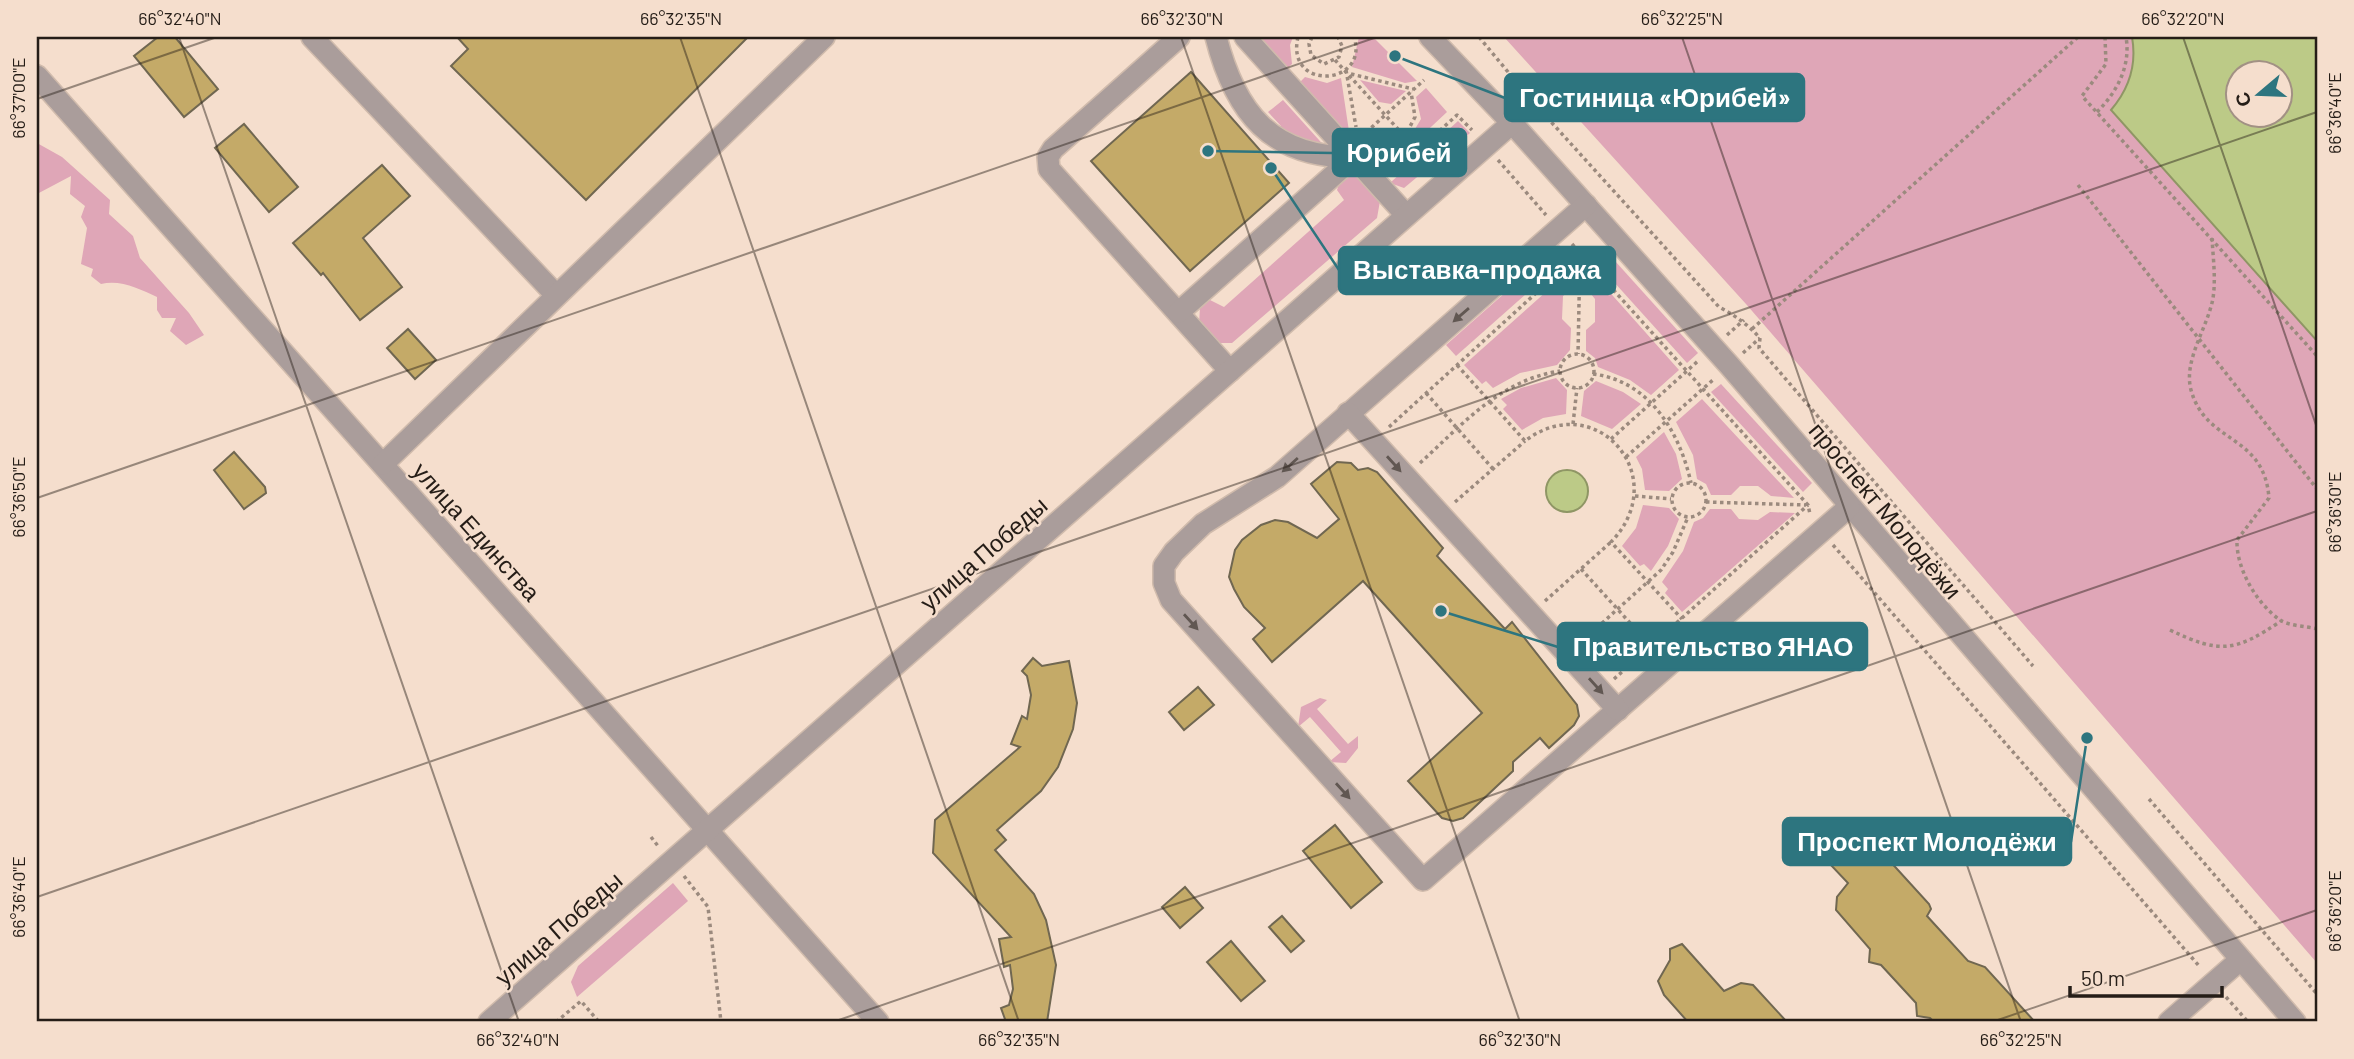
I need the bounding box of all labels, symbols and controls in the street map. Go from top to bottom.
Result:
text: 66°32'40"N [138,7,222,29]
text: 66°32'35"N [640,7,722,29]
text: 66°32'30"N [1140,7,1224,29]
text: 66°32'25"N [1641,7,1723,29]
text: 66°32'20"N [2141,7,2225,29]
text: 66°37'00"E [7,57,29,139]
north arrow [2224,60,2294,130]
text: 66°36'40"E [2323,72,2345,154]
callout: Гостиница «Юрибей» [1505,74,1804,121]
text: Гостиница «Юрибей» [1519,81,1791,112]
text: С [2229,89,2256,110]
callout: Юрибей [1333,129,1466,176]
text: Юрибей [1346,136,1452,167]
callout: Выставка-продажа [1339,247,1615,294]
text: Выставка-продажа [1353,253,1602,284]
one-way arrow [1452,307,1469,322]
street label: проспект Молодёжи [1804,416,1968,604]
one-way arrow [1385,455,1401,472]
text: 66°36'50"E [7,456,29,538]
street label: улица Единства [407,456,547,607]
one-way arrow [1282,457,1299,473]
text: 66°36'30"E [2323,471,2345,553]
street label: улица Победы [914,490,1052,616]
one-way arrow [1183,613,1198,630]
callout: Правительство ЯНАО [1558,623,1867,670]
text: Правительство ЯНАО [1573,630,1853,661]
one-way arrow [1588,677,1604,694]
one-way arrow [1335,782,1351,800]
callout: Проспект Молодёжи [1783,818,2071,865]
text: Проспект Молодёжи [1797,825,2057,856]
text: 66°36'40"E [7,856,29,938]
street label: улица Победы [489,865,627,991]
text: 66°36'20"E [2323,870,2345,952]
scale bar [2070,954,2223,998]
text: 50 m [2081,965,2125,990]
text: 66°32'40"N [476,1028,560,1050]
text: 66°32'35"N [978,1028,1060,1050]
text: 66°32'30"N [1478,1028,1562,1050]
text: 66°32'25"N [1980,1028,2062,1050]

